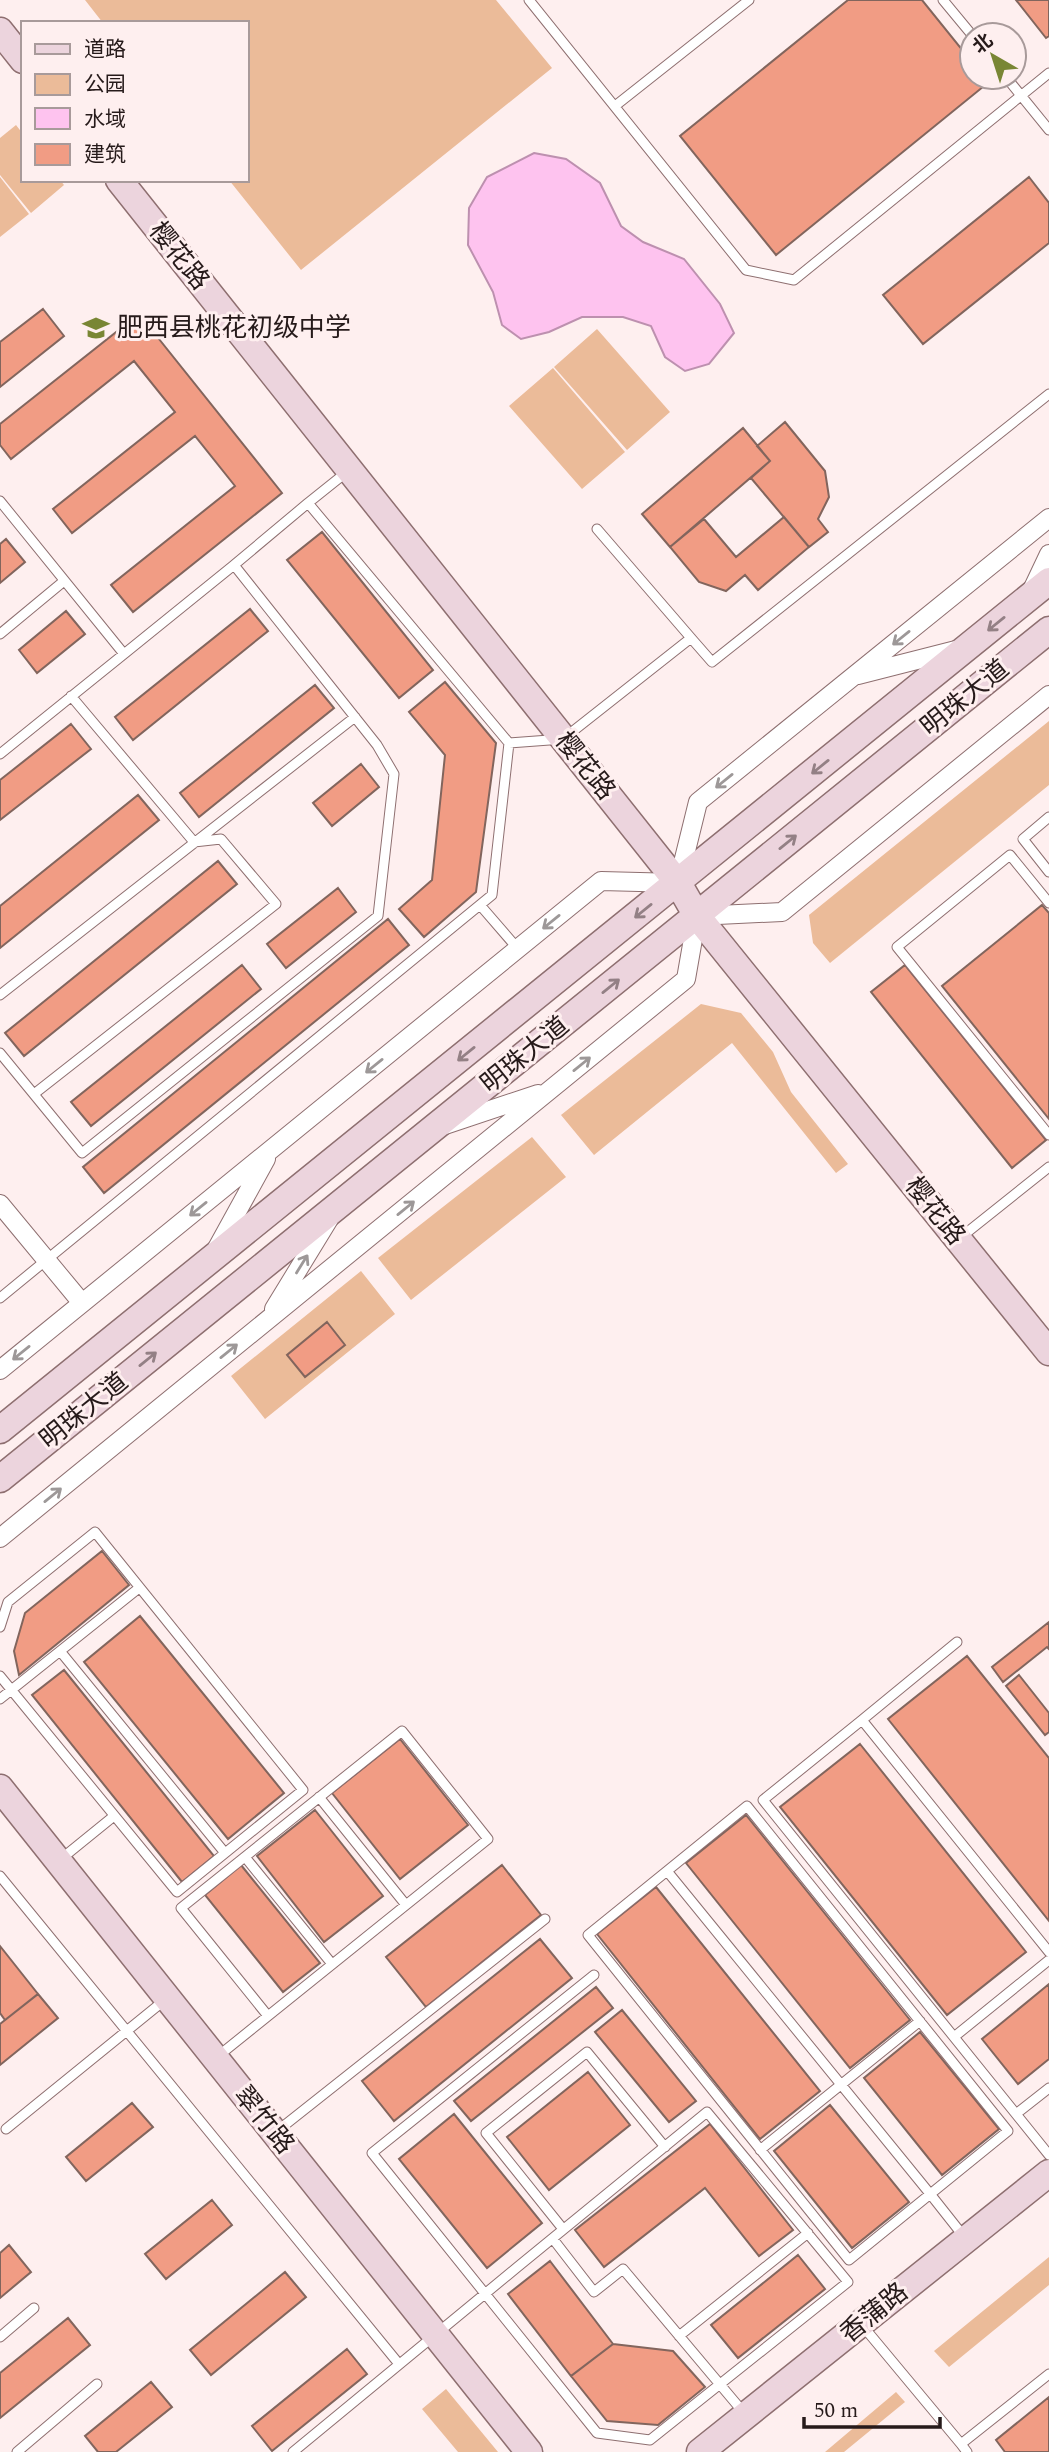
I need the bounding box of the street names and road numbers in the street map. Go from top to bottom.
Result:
street label: 樱花路 [139,213,219,299]
street label: 明珠大道 [912,650,1018,746]
street label: 樱花路 [545,723,625,809]
street label: 明珠大道 [472,1007,578,1103]
street label: 樱花路 [895,1168,975,1254]
street label: 明珠大道 [31,1363,137,1459]
street label: 翠竹路 [224,2077,304,2163]
street label: 香蒲路 [831,2273,917,2353]

